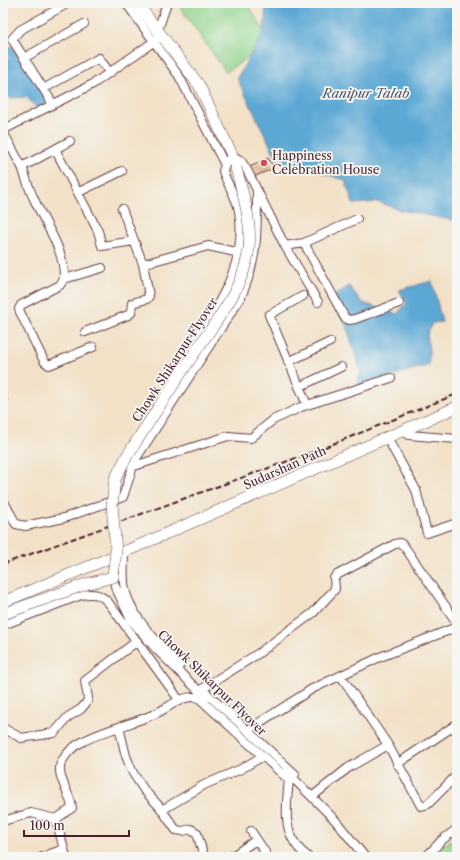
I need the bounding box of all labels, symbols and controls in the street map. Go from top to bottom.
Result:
water label: Ranipur Talab [322,85,409,101]
place label: Happiness Celebration House [272,148,380,177]
marker: Happiness Celebration House [259,158,269,168]
street label: Chowk Shikarpur Flyover [129,295,220,425]
street label: Sudarshan Path [241,442,329,492]
street label: Chowk Shikarpur Flyover [155,627,270,739]
scale bar [24,812,129,838]
text: 100 m [30,818,65,833]

